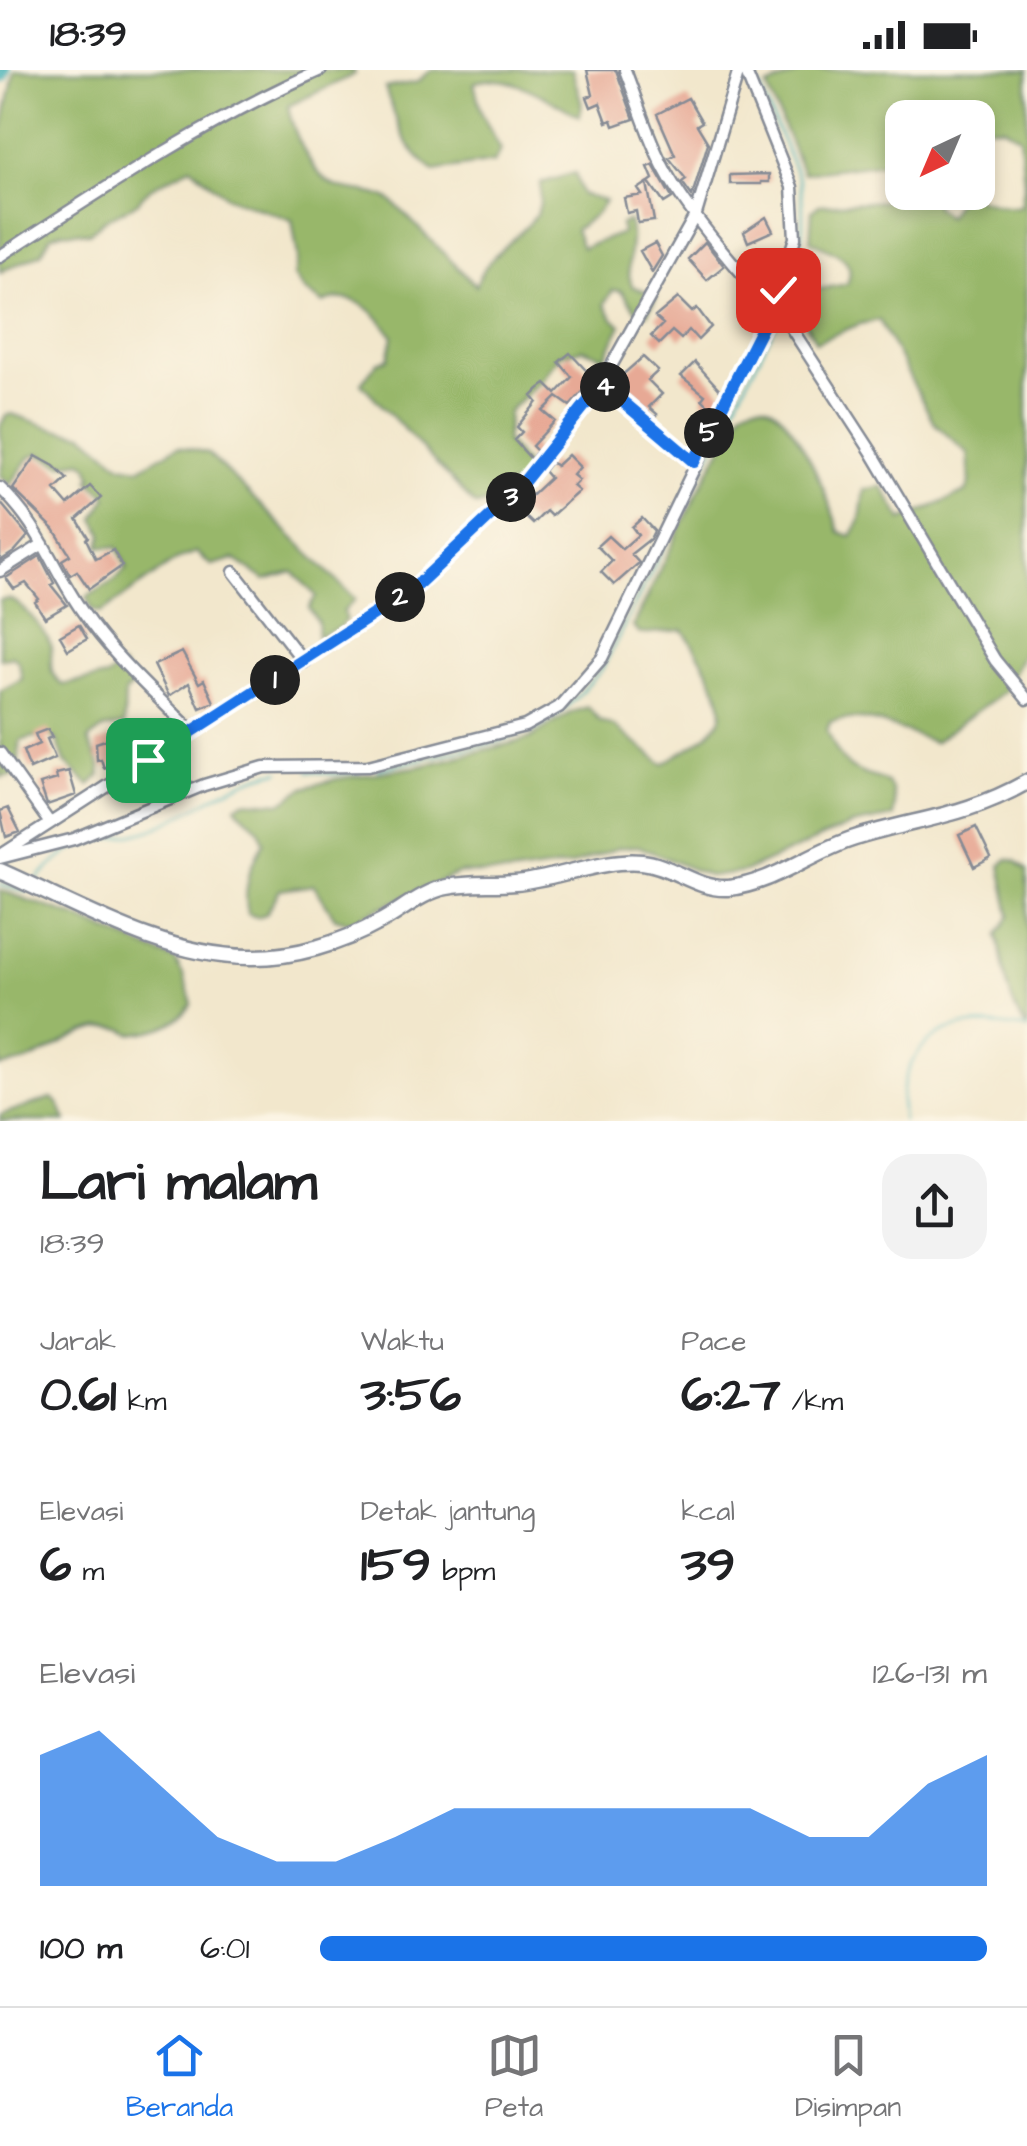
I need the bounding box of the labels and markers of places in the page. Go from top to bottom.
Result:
pin [736,248,821,333]
pin: 4 [580,362,630,412]
pin: 5 [684,408,734,458]
pin: 3 [486,472,536,522]
pin: 2 [375,572,425,622]
pin: 1 [250,655,300,705]
pin [106,718,191,803]

